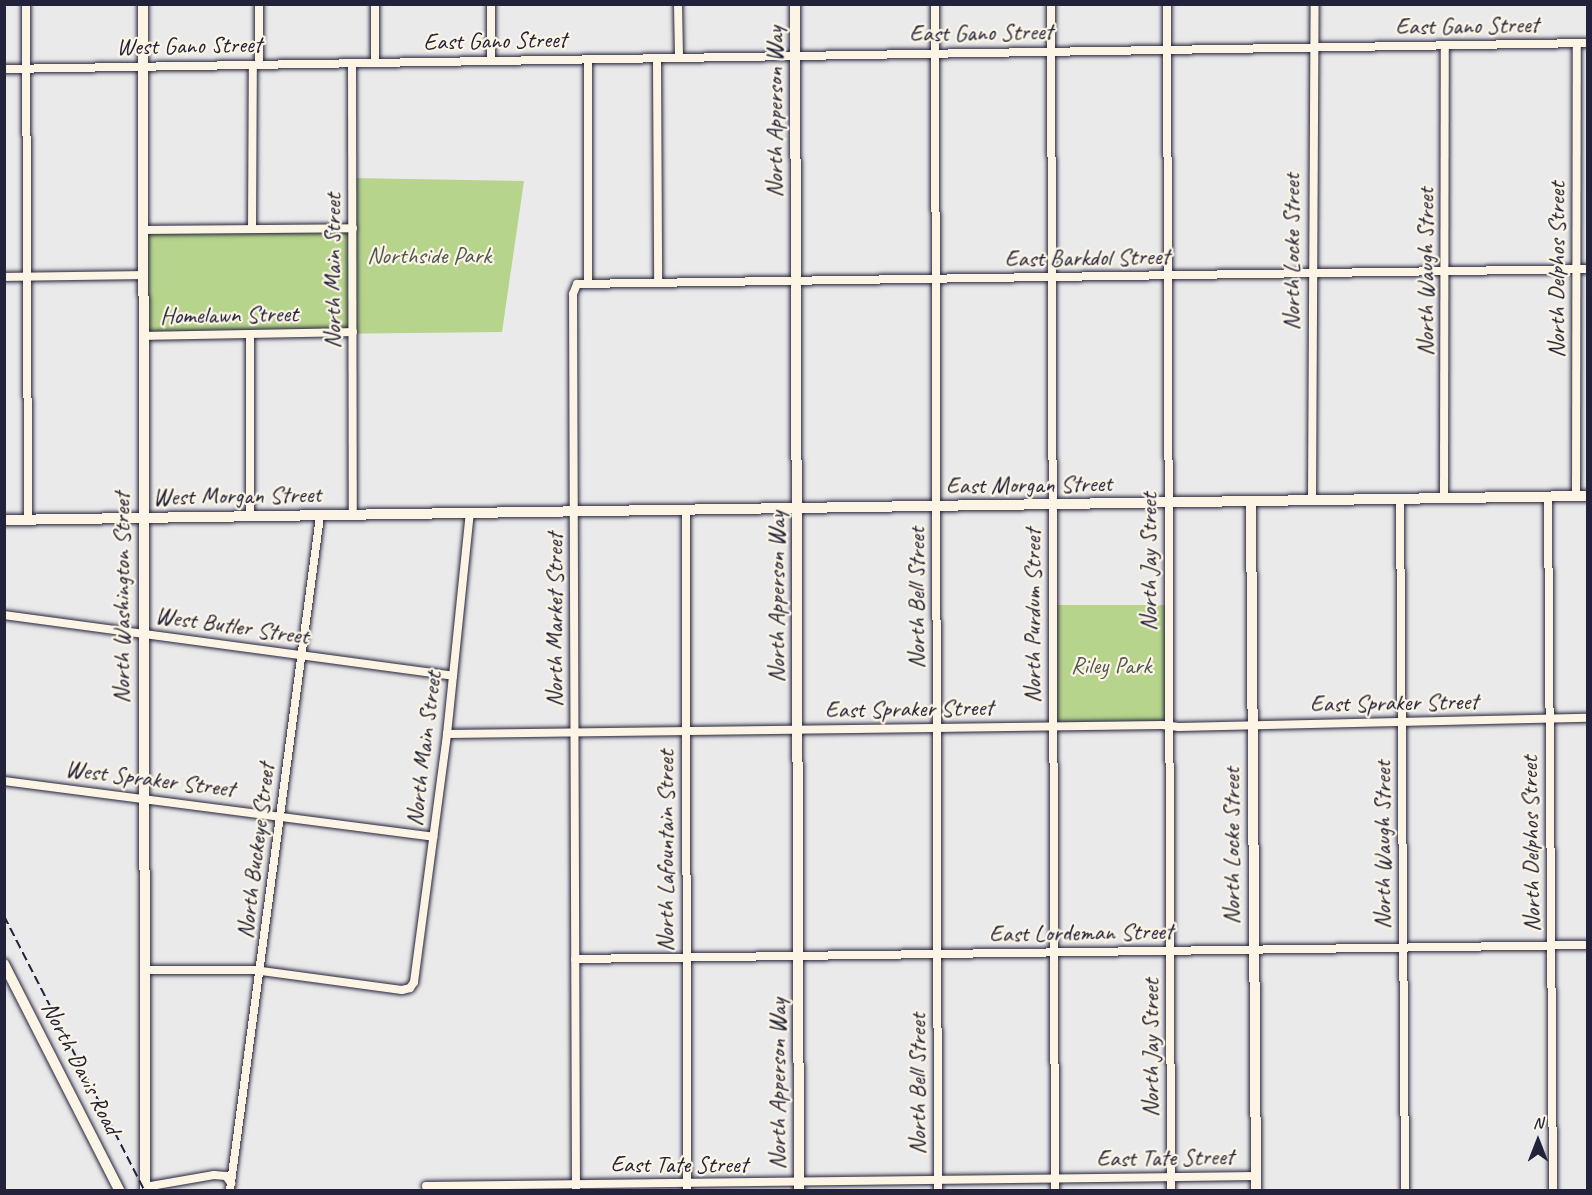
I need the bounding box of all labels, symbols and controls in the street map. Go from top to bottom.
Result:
street label: East Gano Street [1394,10,1540,42]
street label: East Gano Street [908,17,1054,49]
street label: East Gano Street [422,25,568,57]
street label: North Apperson Way [761,26,789,198]
street label: West Gano Street [115,30,263,62]
street label: North Locke Street [1278,173,1306,331]
street label: North Delphos Street [1543,181,1571,359]
street label: North Waugh Street [1412,187,1440,357]
street label: North Main Street [319,192,347,350]
park label: Northside Park [367,242,491,270]
street label: East Barkdol Street [1004,242,1170,274]
street label: Homelawn Street [160,299,298,331]
street label: East Morgan Street [945,469,1113,501]
street label: West Morgan Street [152,480,322,512]
street label: North Washington Street [108,492,136,704]
street label: North Jay Street [1135,492,1163,632]
street label: North Apperson Way [763,511,791,683]
street label: North Bell Street [903,527,931,669]
street label: North Purdum Street [1019,529,1047,703]
street label: North Market Street [541,532,569,708]
street label: West Butler Street [153,601,311,651]
park label: Riley Park [1070,652,1152,680]
street label: North Main Street [400,669,448,829]
street label: East Spraker Street [1310,687,1478,719]
street label: East Spraker Street [825,693,993,725]
street label: North Lafountain Street [652,749,680,953]
street label: West Spraker Street [64,754,236,804]
street label: North Delphos Street [1515,755,1547,933]
street label: North Waugh Street [1369,760,1397,930]
street label: North Buckeye Street [231,762,281,940]
street label: North Locke Street [1218,767,1246,925]
street label: East Lordeman Street [990,917,1172,949]
street label: North Jay Street [1137,978,1165,1118]
street label: North Davis Road [35,996,127,1140]
street label: North Apperson Way [764,998,792,1170]
street label: North Bell Street [904,1013,932,1155]
north arrow [1508,1111,1568,1171]
text: N [1533,1113,1543,1133]
street label: East Tate Street [1096,1142,1234,1174]
street label: East Tate Street [610,1151,748,1179]

